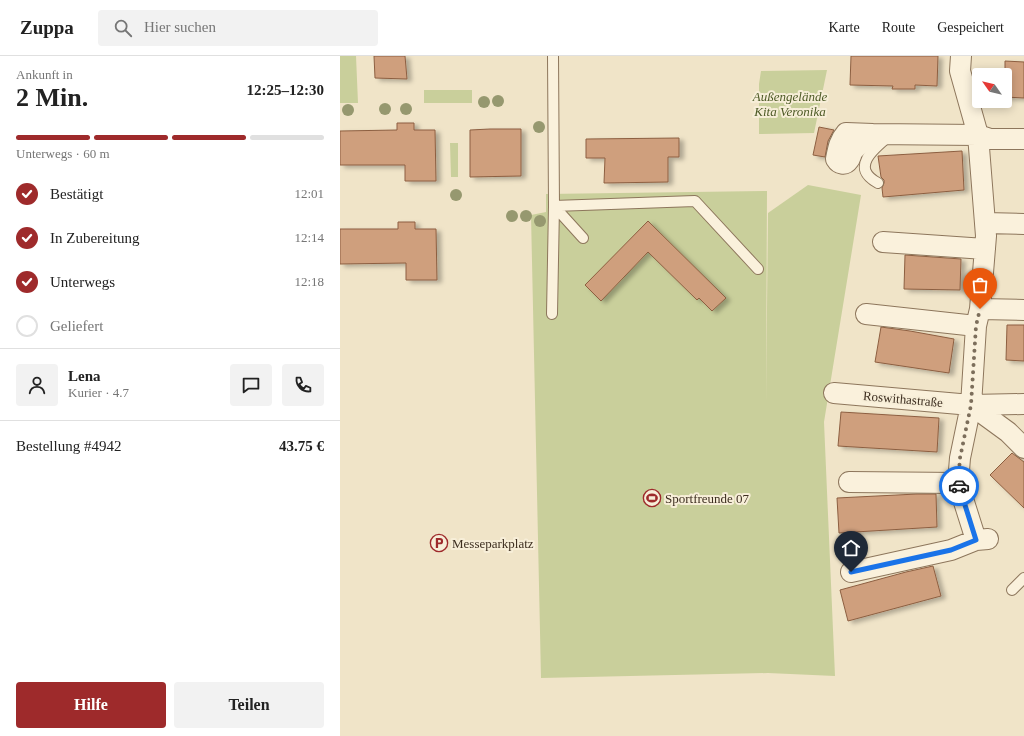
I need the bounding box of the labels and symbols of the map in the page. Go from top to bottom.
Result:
north arrow [972,68,1012,108]
park label: Außengelände Kita Veronika [752,89,827,119]
pin [963,268,997,309]
street label: Roswithastraße [862,388,944,410]
courier [939,466,979,506]
sports icon: Sportfreunde 07 [642,488,662,508]
place label: Sportfreunde 07 [665,491,750,506]
pin [834,531,868,572]
parking icon: Messeparkplatz [429,533,449,553]
place label: Messeparkplatz [452,536,534,551]

